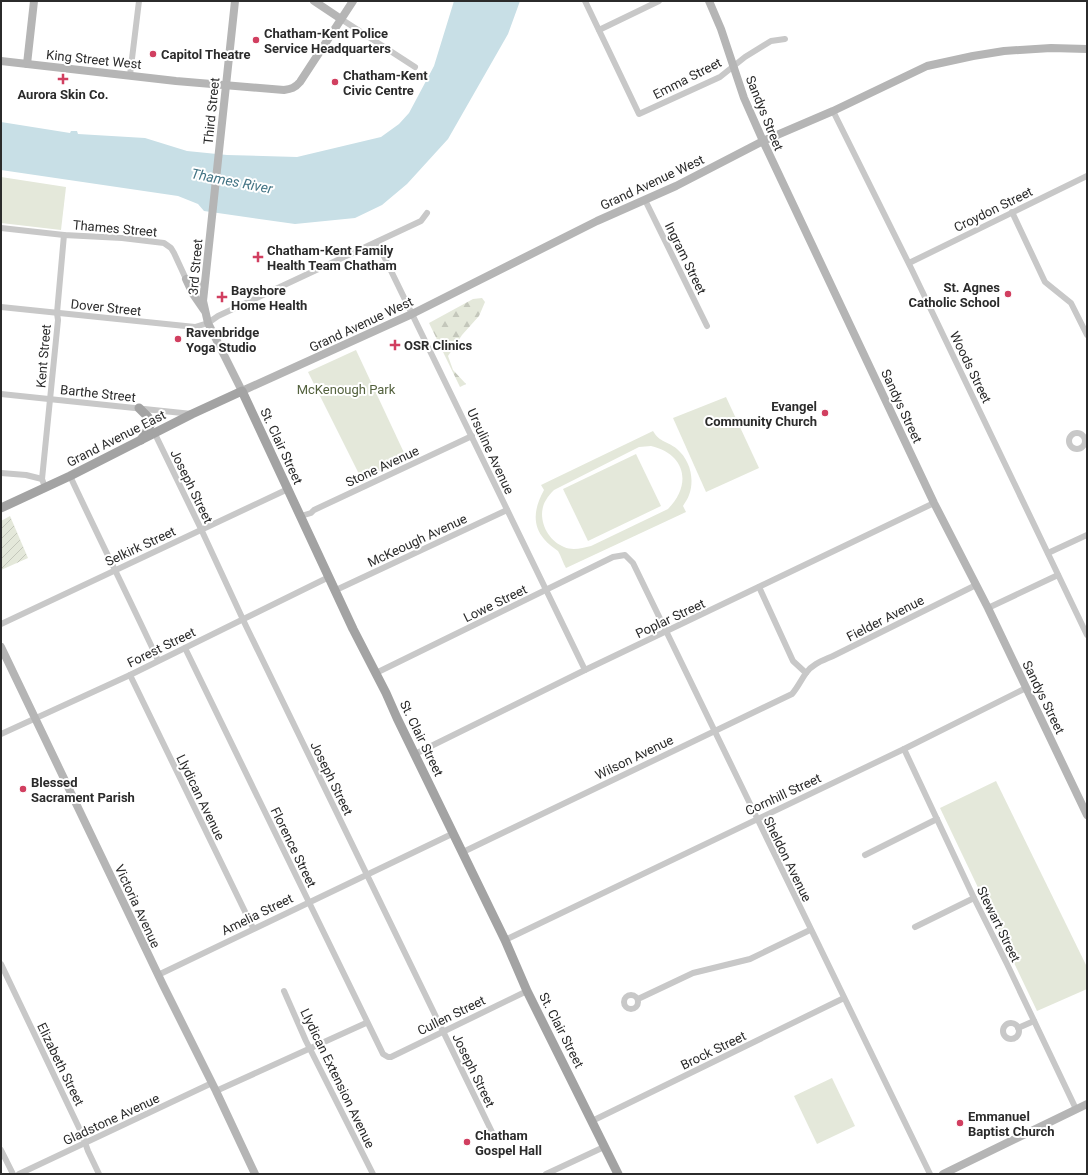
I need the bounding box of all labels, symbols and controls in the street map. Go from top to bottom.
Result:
place label: Chatham-Kent Police Service Headquarters [264,26,391,56]
marker: Chatham-Kent Police Service Headquarters [251,35,261,45]
street label: King Street West [46,47,142,72]
place label: Capitol Theatre [161,47,251,62]
marker: Capitol Theatre [148,49,158,59]
street label: Emma Street [650,55,724,102]
place label: Chatham-Kent Civic Centre [343,68,428,98]
marker: Aurora Skin Co. [57,73,69,85]
street label: Sandys Street [743,73,786,153]
street label: Third Street [201,77,222,145]
marker: Chatham-Kent Civic Centre [330,77,340,87]
place label: Aurora Skin Co. [17,87,109,102]
street label: Grand Avenue West [598,152,706,213]
water label: Thames River [190,165,274,197]
street label: Croydon Street [951,184,1035,235]
street label: Thames Street [72,217,158,240]
street label: Ingram Street [662,220,709,297]
street label: 3rd Street [186,238,205,296]
place label: Chatham-Kent Family Health Team Chatham [267,243,397,273]
marker: Chatham-Kent Family Health Team Chatham [252,251,264,263]
place label: St. Agnes Catholic School [908,280,1000,310]
place label: Bayshore Home Health [231,283,307,313]
marker: St. Agnes Catholic School [1003,289,1013,299]
marker: Bayshore Home Health [216,291,228,303]
street label: Grand Avenue West [307,294,415,355]
street label: Dover Street [70,296,142,319]
street label: Kent Street [33,324,54,388]
place label: Ravenbridge Yoga Studio [186,325,259,355]
street label: Woods Street [947,329,994,405]
marker: Ravenbridge Yoga Studio [173,334,183,344]
place label: OSR Clinics [404,338,472,353]
marker: OSR Clinics [389,339,401,351]
street label: Sandys Street [878,367,925,445]
street label: Barthe Street [60,382,136,405]
park label: McKenough Park [297,382,396,397]
place label: Evangel Community Church [705,399,817,429]
street label: St. Clair Street [257,406,306,487]
street label: Ursuline Avenue [464,406,517,497]
street label: Grand Avenue East [64,407,168,470]
marker: Evangel Community Church [820,408,830,418]
street label: Stone Avenue [343,443,421,490]
street label: Joseph Street [167,447,216,526]
street label: McKeough Avenue [365,511,469,570]
street label: Selkirk Street [103,524,178,569]
street label: Lowe Street [461,582,529,625]
street label: Fielder Avenue [844,592,926,644]
street label: Poplar Street [633,596,707,641]
street label: Forest Street [125,624,198,670]
street label: Sandys Street [1019,658,1068,736]
street label: St. Clair Street [397,698,446,779]
street label: Wilson Avenue [593,732,676,783]
street label: Joseph Street [307,739,356,818]
street label: Llydican Avenue [173,752,228,843]
street label: Cornhill Street [743,770,823,818]
place label: Blessed Sacrament Parish [31,775,135,805]
marker: Blessed Sacrament Parish [18,784,28,794]
street label: Florence Street [268,805,319,890]
street label: Sheldon Avenue [761,814,815,904]
street label: Victoria Avenue [112,862,163,950]
street label: Stewart Street [974,884,1023,964]
street label: Amelia Street [219,891,295,938]
street label: St. Clair Street [536,990,587,1070]
street label: Cullen Street [415,993,488,1038]
street label: Llydican Extension Avenue [297,1006,378,1151]
street label: Elizabeth Street [34,1020,87,1108]
street label: Brock Street [678,1028,748,1073]
street label: Joseph Street [449,1031,498,1110]
street label: Gladstone Avenue [61,1091,162,1148]
place label: Emmanuel Baptist Church [968,1109,1054,1139]
marker: Emmanuel Baptist Church [955,1118,965,1128]
place label: Chatham Gospel Hall [475,1128,542,1158]
marker: Chatham Gospel Hall [462,1137,472,1147]

